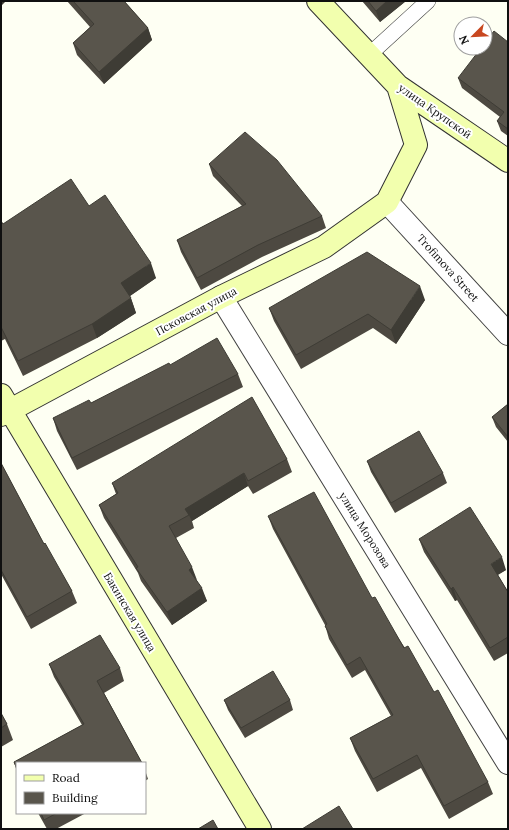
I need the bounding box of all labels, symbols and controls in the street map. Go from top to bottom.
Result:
north arrow [453,16,493,56]
text: N [456,33,472,47]
street label: улица Крупской [396,81,474,141]
street label: Trofimova Street [414,231,483,305]
street label: Псковская улица [153,284,239,338]
street label: улица Морозова [336,489,394,571]
street label: Бакинская улица [101,570,159,654]
legend [16,762,146,814]
text: Road [52,770,80,785]
text: Building [52,790,98,805]

